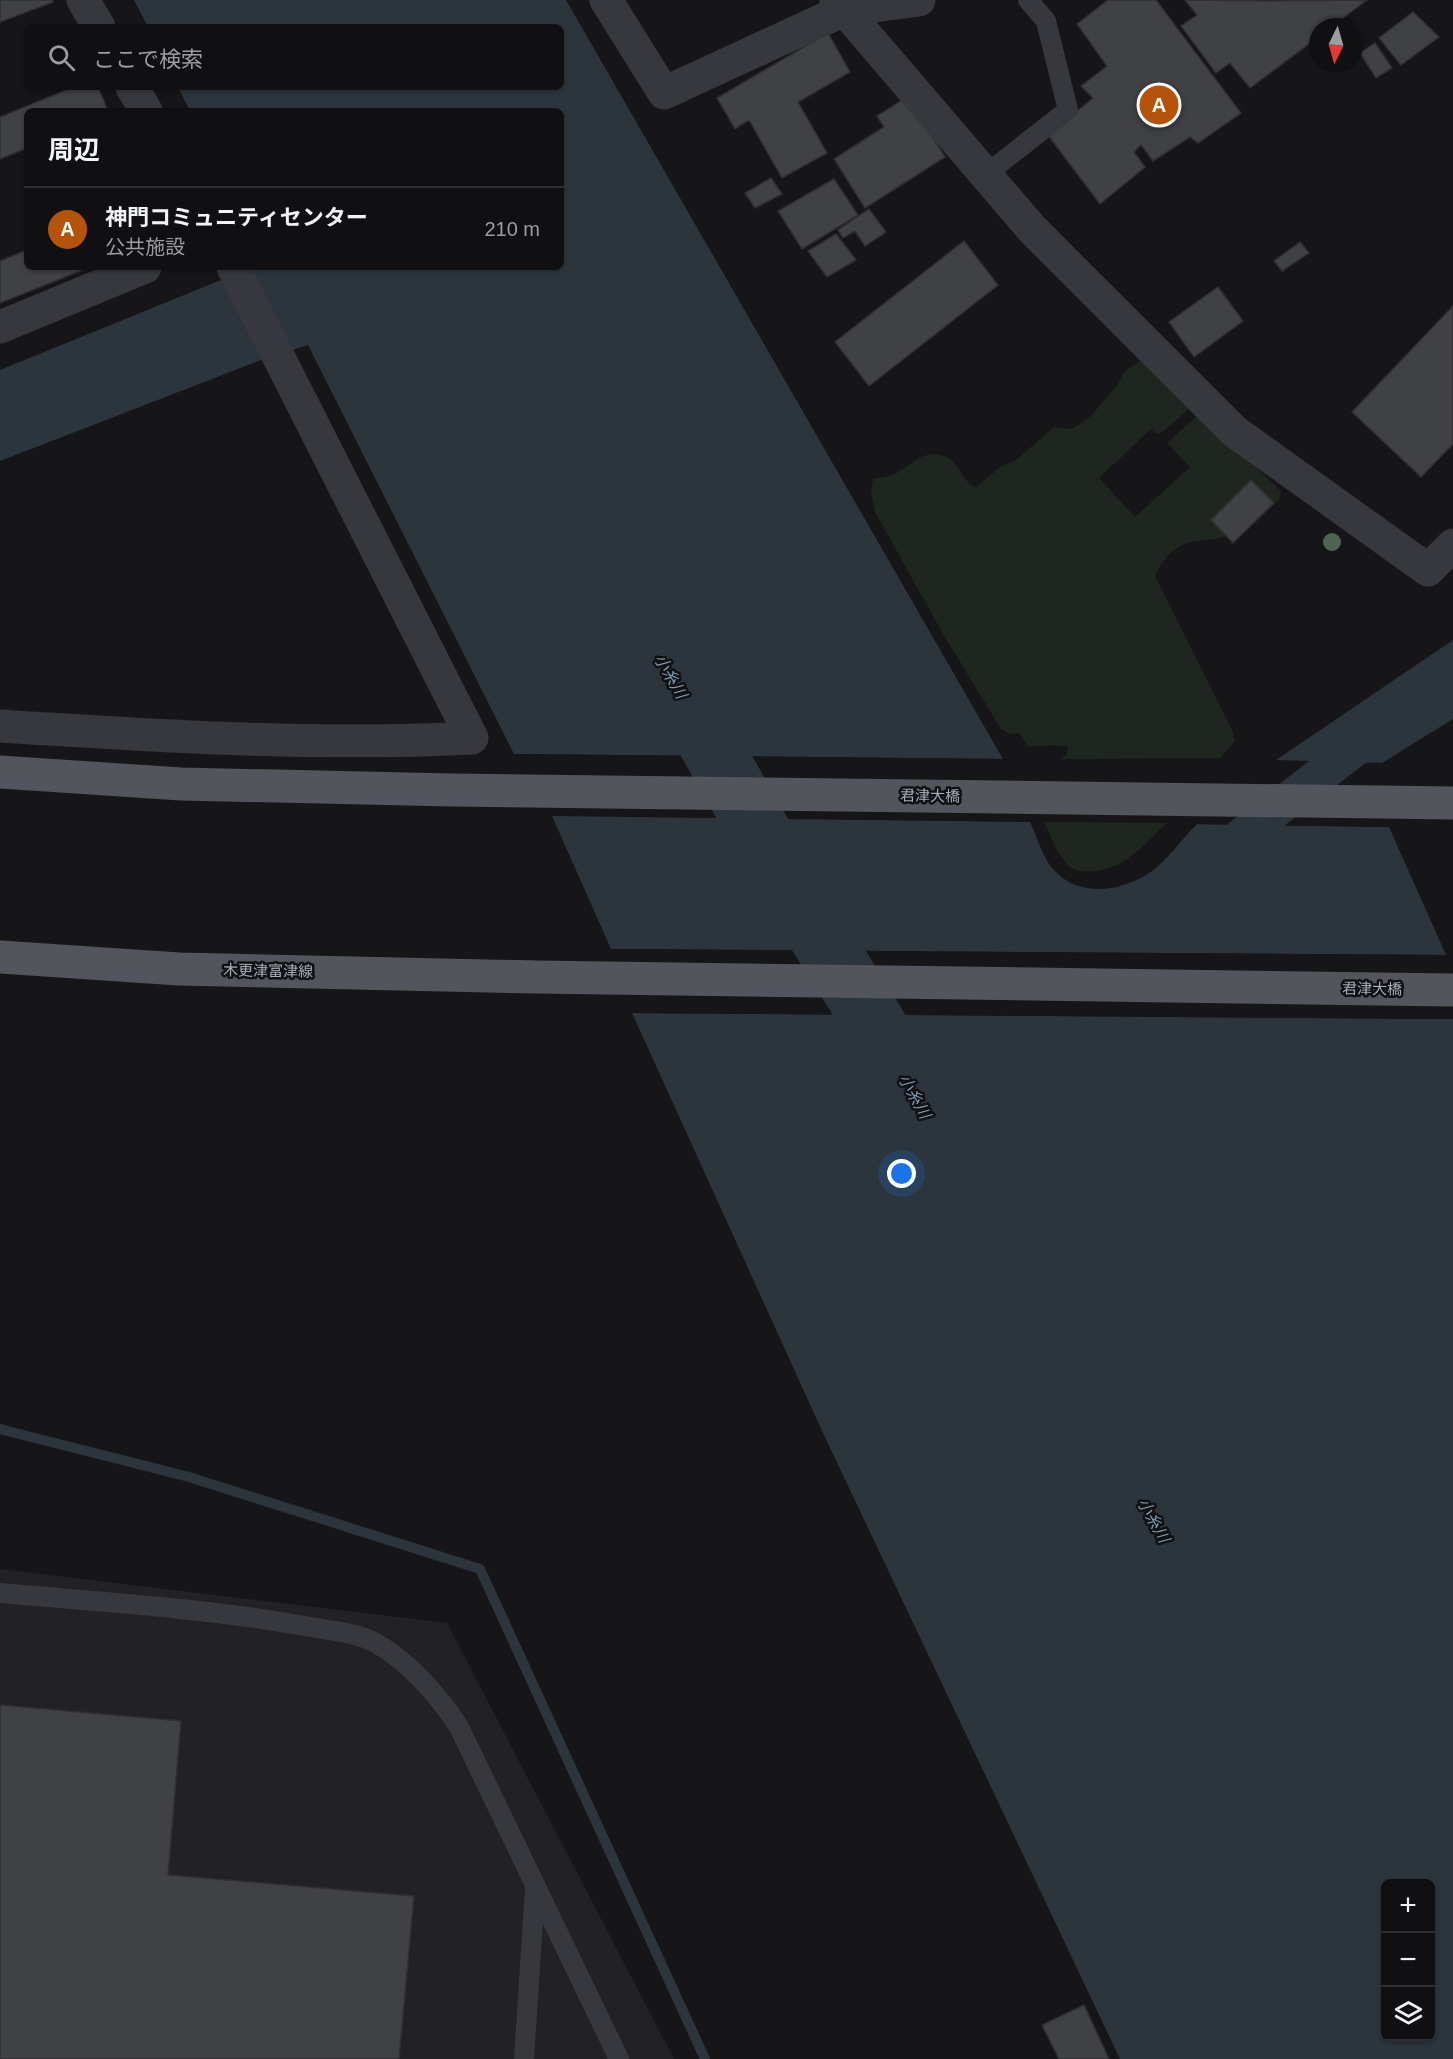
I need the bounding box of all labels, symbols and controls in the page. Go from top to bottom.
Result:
north arrow [1309,18,1363,72]
search box [24,24,564,90]
icon: search [45,41,78,74]
text: ここで検索 [93,47,203,72]
pin: A [1140,82,1178,128]
text: 周辺 [48,135,100,165]
text: 神門コミュニティセンター [105,205,368,230]
text: A [60,218,75,240]
text: 210 m [484,218,540,240]
text: 公共施設 [105,236,185,258]
water label: 小糸川 [651,651,691,703]
street label: 君津大橋 [900,786,960,805]
street label: 木更津富津線 [223,961,313,980]
street label: 君津大橋 [1342,979,1402,998]
water label: 小糸川 [895,1071,935,1123]
your location [887,1159,916,1188]
water label: 小糸川 [1134,1495,1174,1547]
map controls [1381,1879,1435,2041]
button: + [1381,1879,1435,1933]
button: − [1381,1933,1435,1987]
button: layers [1381,1987,1435,2041]

